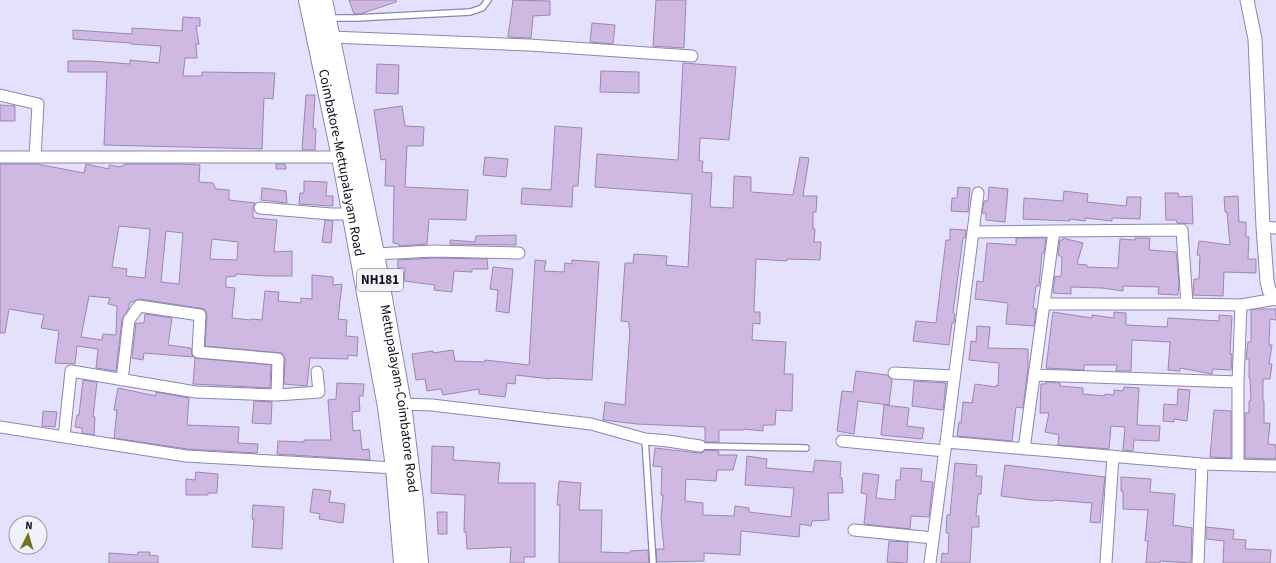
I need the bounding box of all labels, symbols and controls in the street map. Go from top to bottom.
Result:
street label: Coimbatore-Mettupalayam Road [313,67,369,258]
road number: NH181 [357,269,403,291]
street label: Mettupalayam-Coimbatore Road [374,303,423,494]
north arrow [8,515,48,555]
text: N [25,518,33,533]

